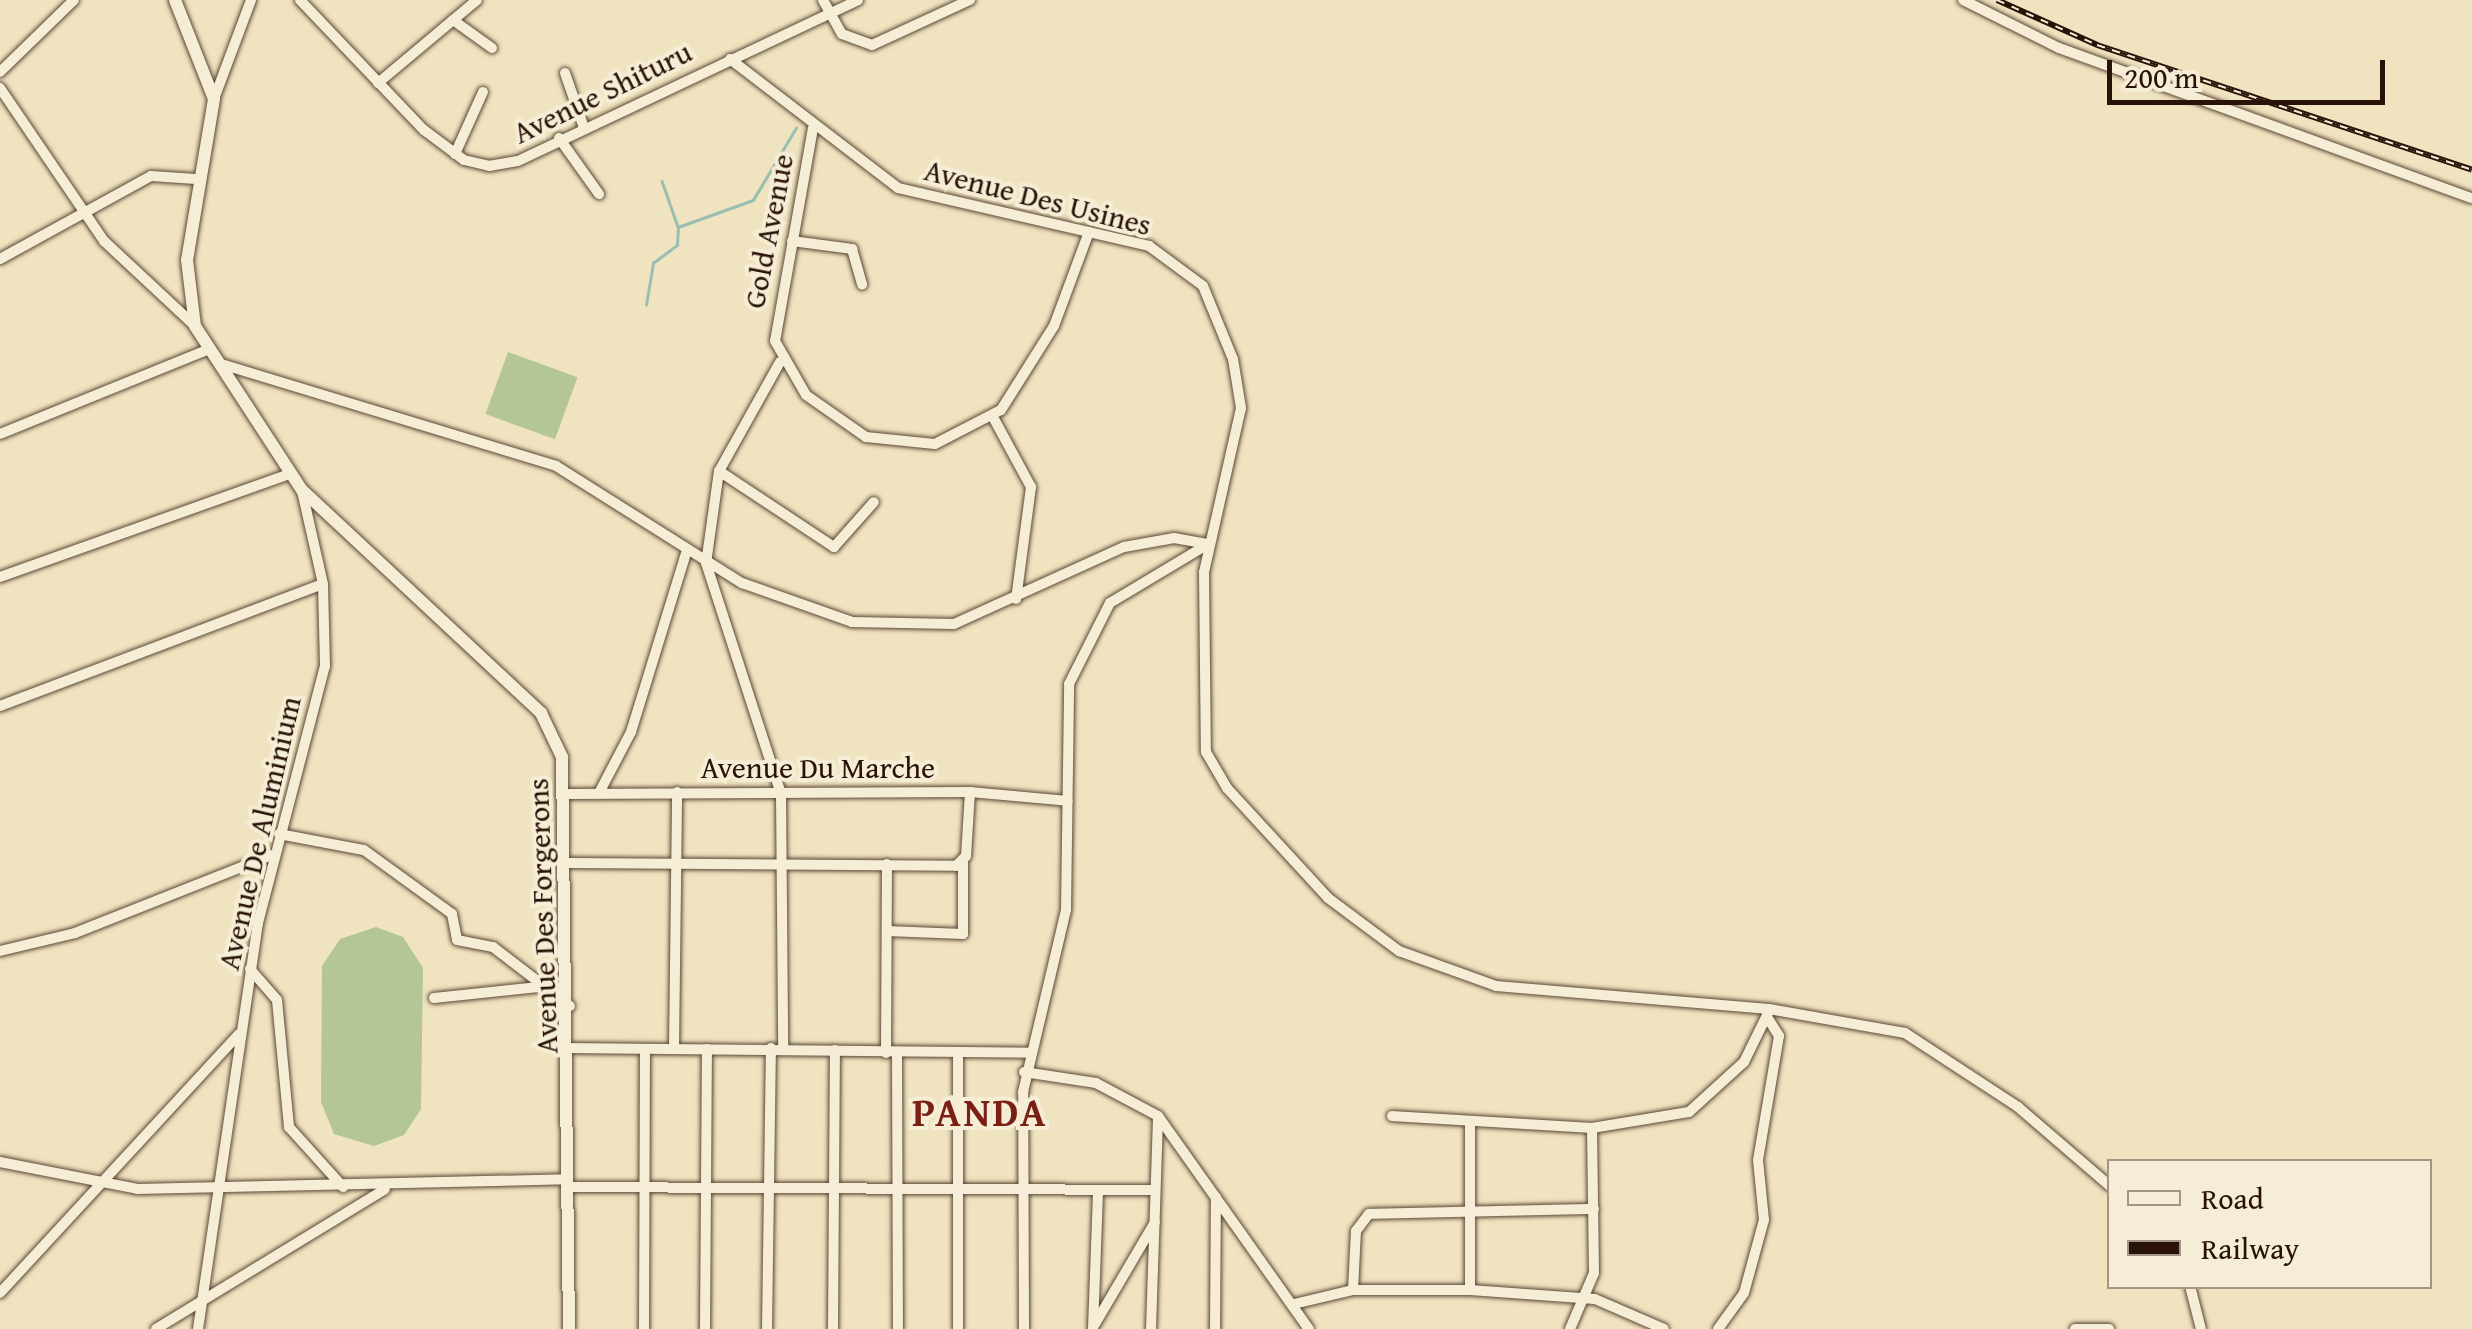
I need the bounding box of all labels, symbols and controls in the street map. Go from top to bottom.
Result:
street label: Avenue Shituru [507,33,697,151]
scale bar [2112,40,2390,102]
text: 200 m [2124,55,2198,99]
street label: Gold Avenue [735,151,801,311]
street label: Avenue Des Usines [921,151,1155,243]
street label: Avenue De Aluminium [210,693,308,973]
street label: Avenue Du Marche [701,749,935,785]
street label: Avenue Des Forgerons [519,778,565,1054]
district label: PANDA [912,1088,1048,1136]
legend [2107,1159,2432,1289]
text: Road [2201,1176,2264,1220]
text: Railway [2201,1226,2299,1270]

